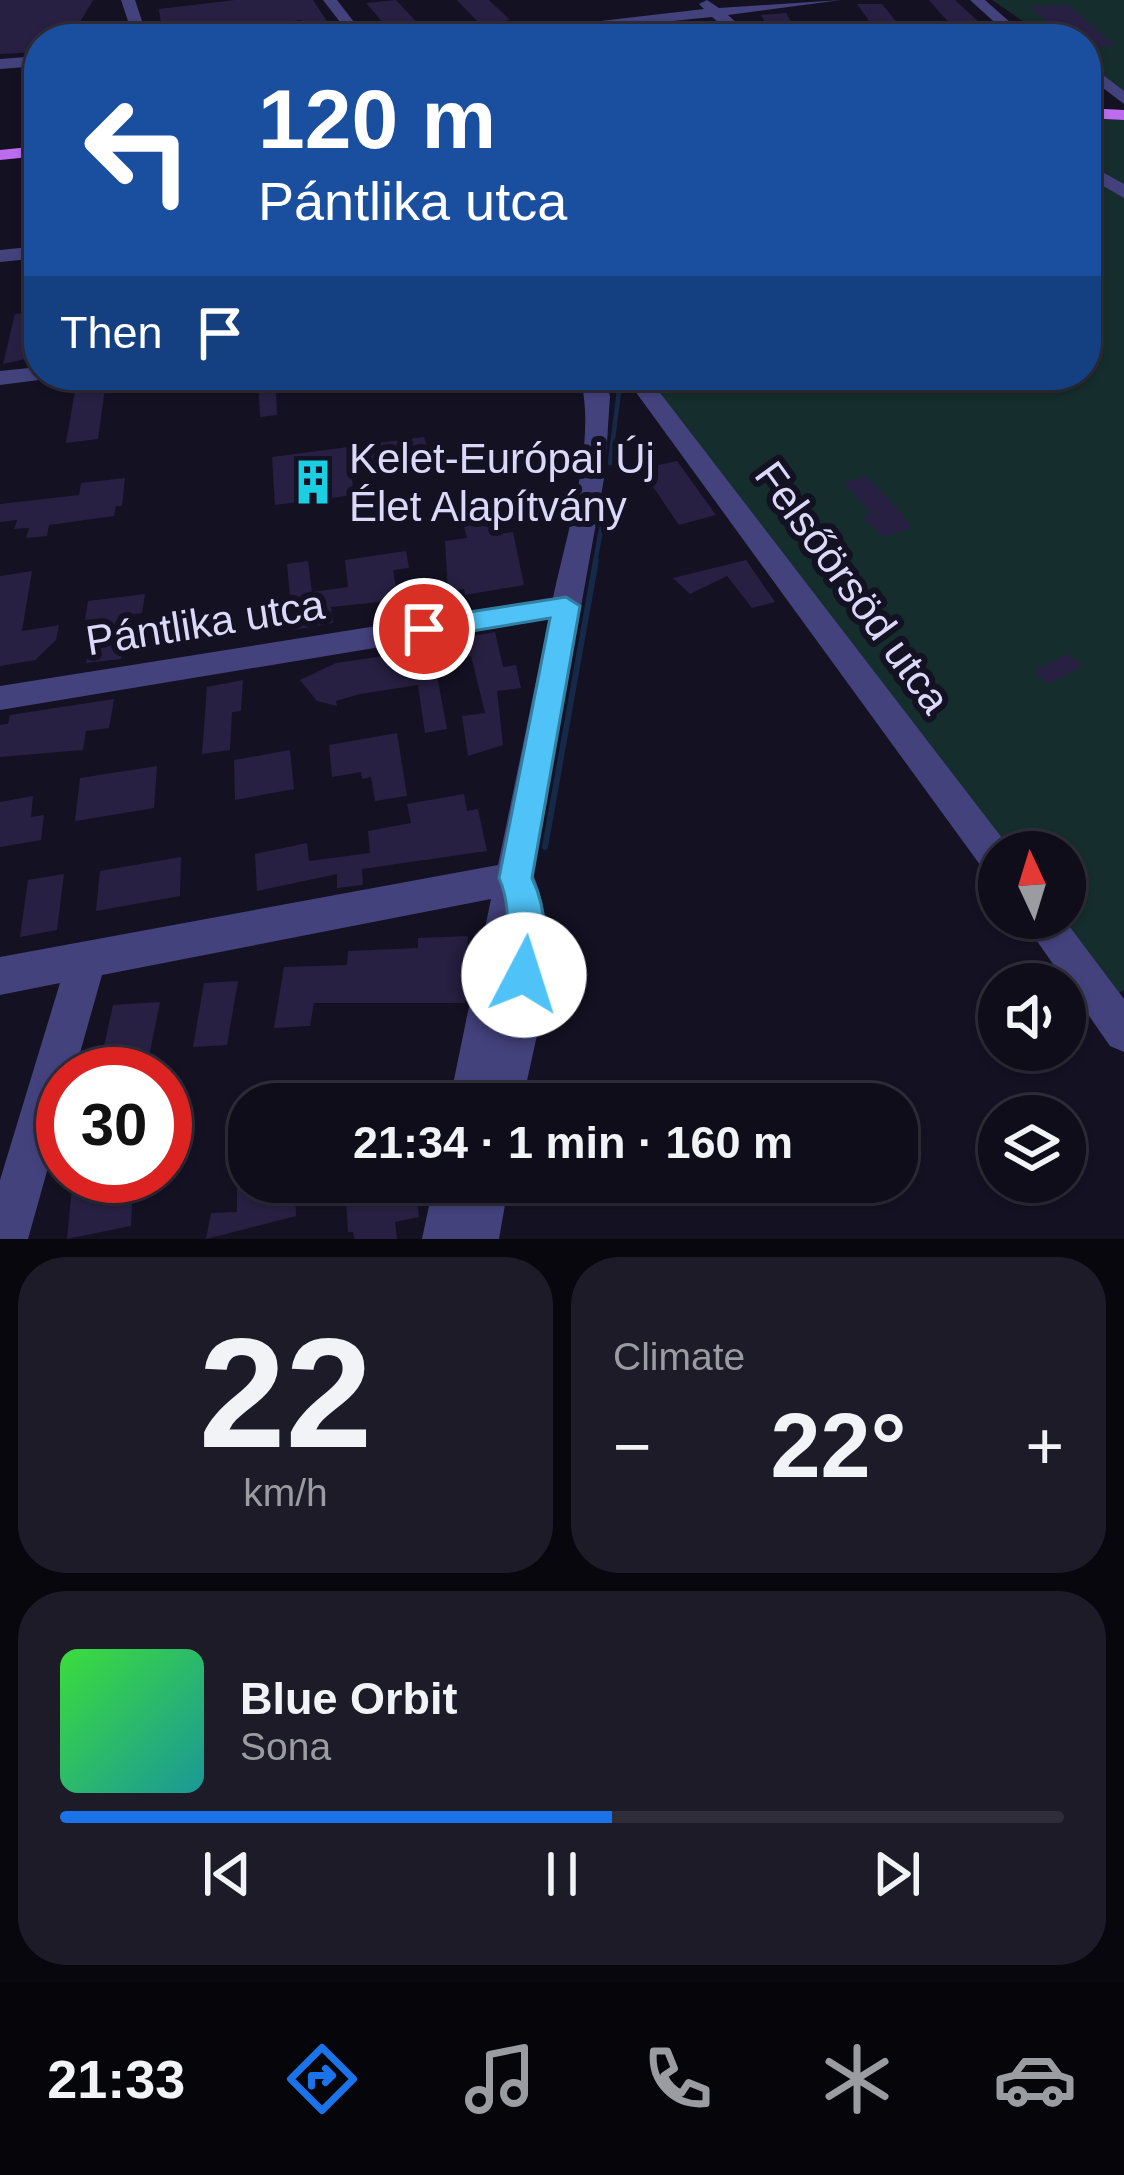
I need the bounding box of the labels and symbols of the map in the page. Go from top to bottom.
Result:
place label: Kelet-Európai Új Élet Alapítvány [349,435,655,530]
street label: Felsőörsöd utca [746,453,960,722]
building icon: Kelet-Európai Új Élet Alapítvány [288,457,338,507]
pin [373,578,475,680]
street label: Pántlika utca [83,580,328,665]
north arrow [978,831,1086,939]
position arrow [461,912,587,1038]
speed limit sign: 30 [36,1047,192,1203]

